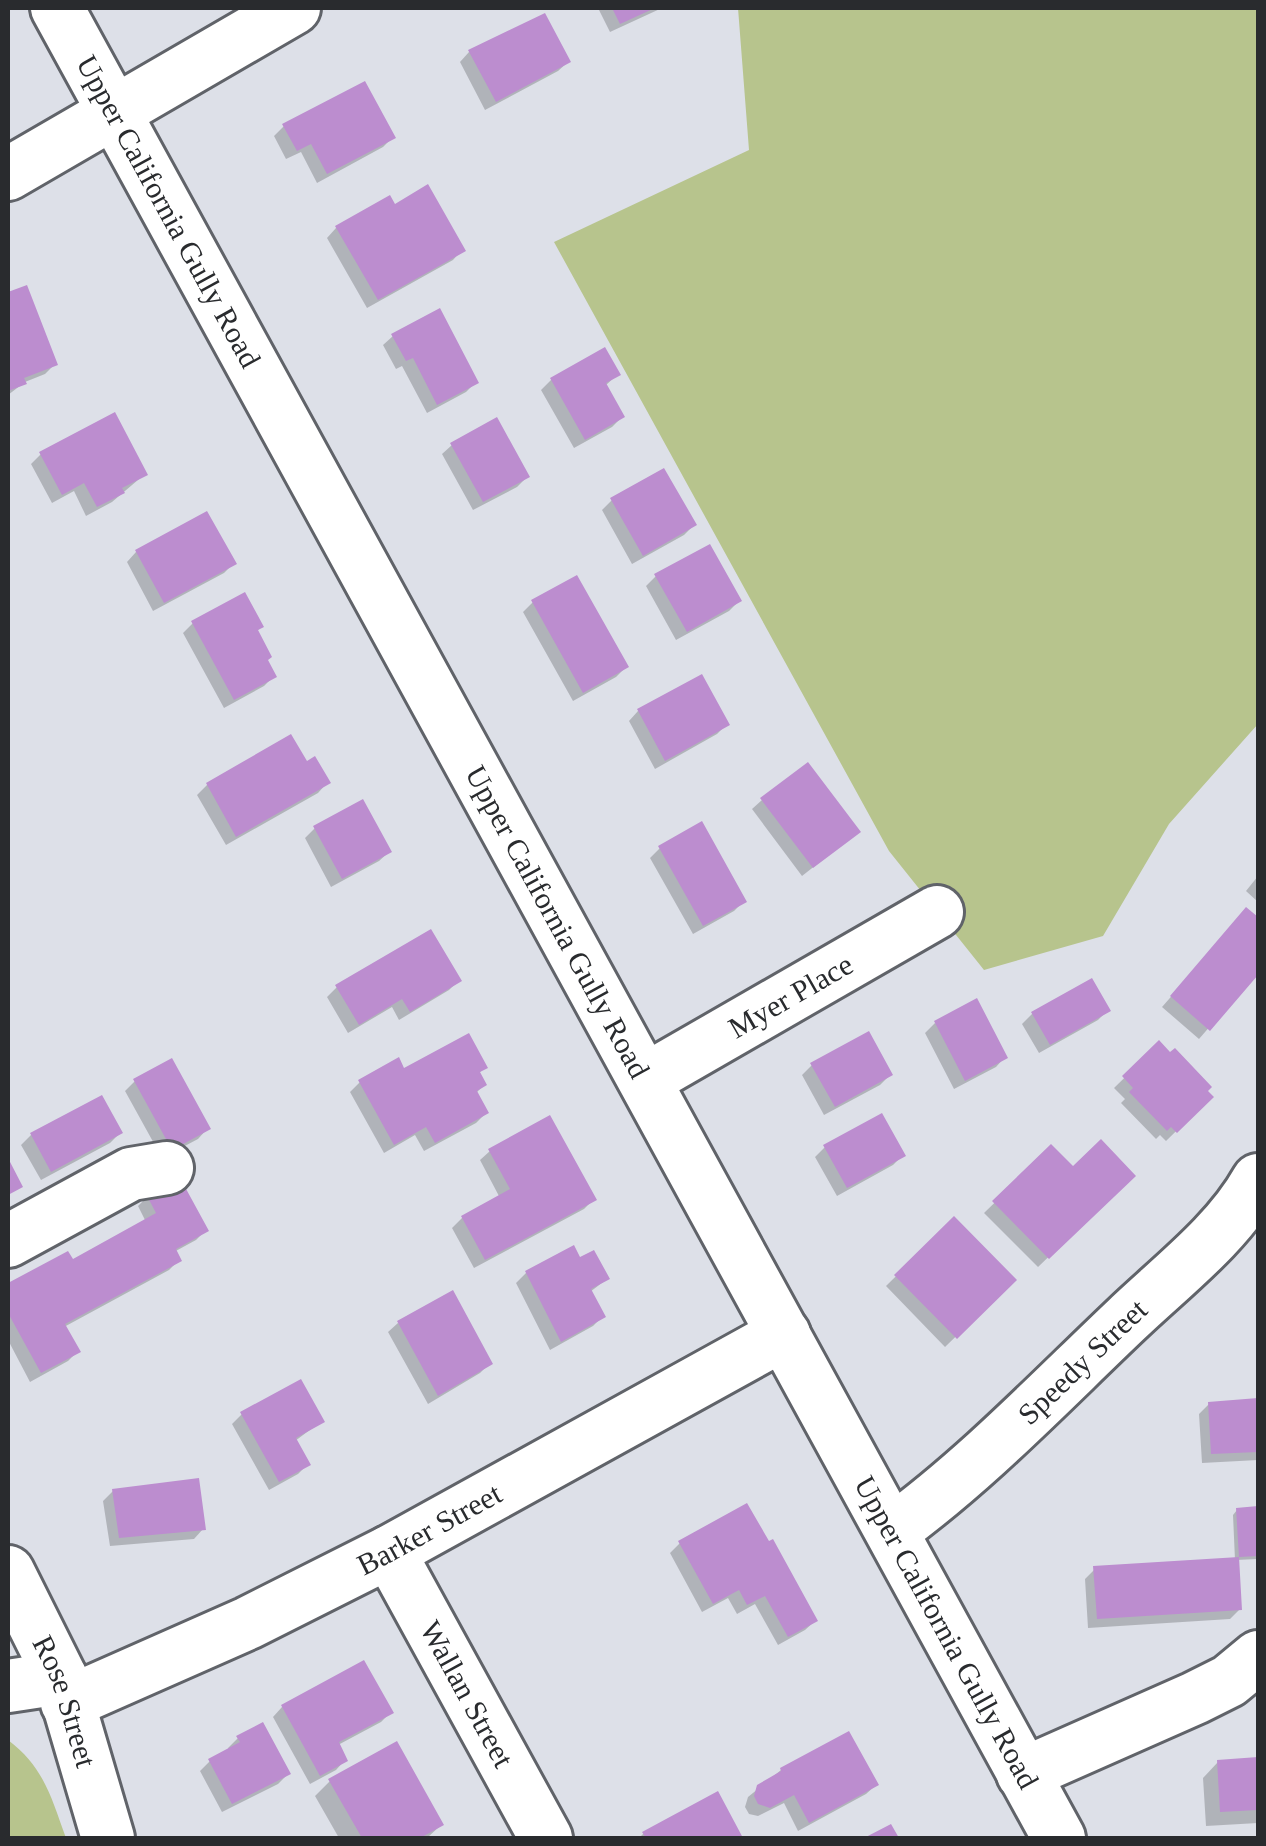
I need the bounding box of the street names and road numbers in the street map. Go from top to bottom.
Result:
street label: Upper California Gully Road [70,49,268,373]
street label: Upper California Gully Road [459,760,657,1084]
street label: Myer Place [723,947,858,1044]
street label: Speedy Street [1011,1292,1154,1431]
street label: Upper California Gully Road [848,1470,1046,1794]
street label: Barker Street [352,1476,507,1581]
street label: Wallan Street [414,1615,521,1773]
street label: Rose Street [26,1630,104,1772]

